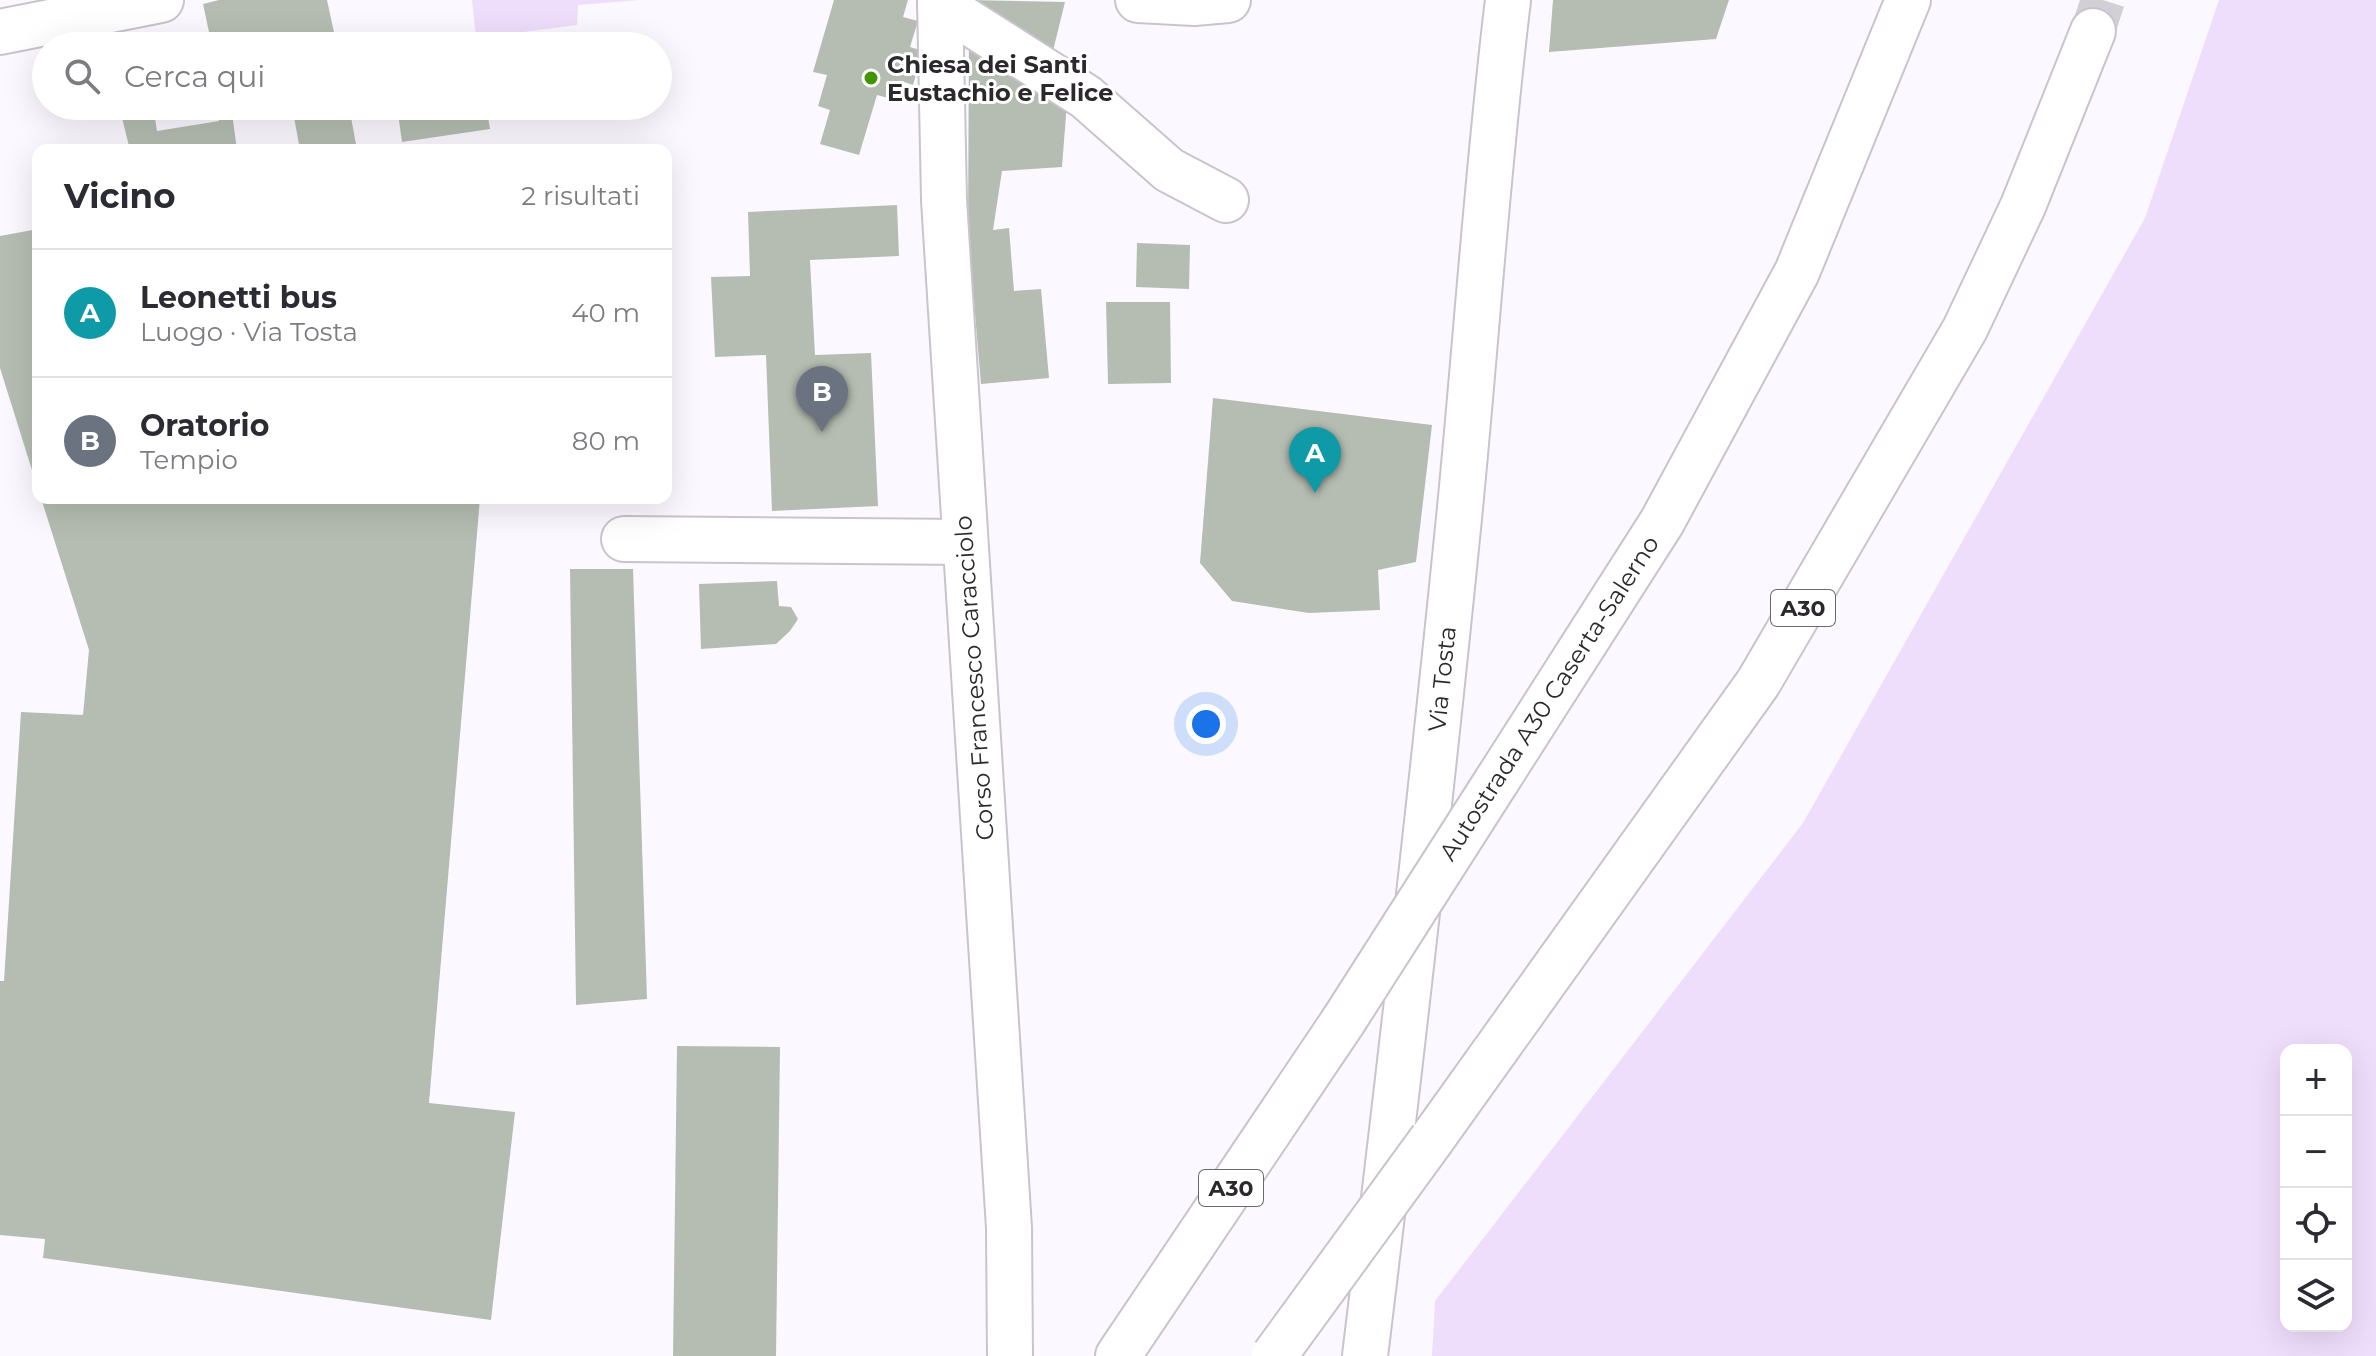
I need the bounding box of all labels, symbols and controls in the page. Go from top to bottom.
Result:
search box [32,32,672,120]
place label: Chiesa dei Santi Eustachio e Felice [887,50,1113,107]
icon: search [60,54,104,98]
text: Cerca qui [124,58,265,95]
marker: Chiesa dei Santi Eustachio e Felice [862,69,880,87]
text: Vicino [64,175,176,217]
text: 2 risultati [521,180,640,212]
text: Leonetti bus [140,279,337,316]
text: A [80,297,100,329]
text: 40 m [571,297,640,329]
text: Luogo · Via Tosta [140,316,358,348]
pin: B [796,366,848,432]
text: Oratorio [140,407,269,444]
text: B [80,425,100,457]
text: 80 m [572,425,640,457]
pin: A [1289,427,1341,493]
text: Tempio [140,444,238,476]
street label: Corso Francesco Caracciolo [948,515,1000,841]
street label: Autostrada A30 Caserta-Salerno [1433,530,1665,866]
road number: A30 [1771,590,1835,626]
street label: Via Tosta [1422,625,1462,733]
your location [1186,704,1226,744]
map controls [2280,1044,2352,1332]
button: + [2280,1044,2352,1116]
button: − [2280,1116,2352,1188]
road number: A30 [1199,1170,1263,1206]
button: locate [2280,1188,2352,1260]
button: layers [2280,1260,2352,1332]

